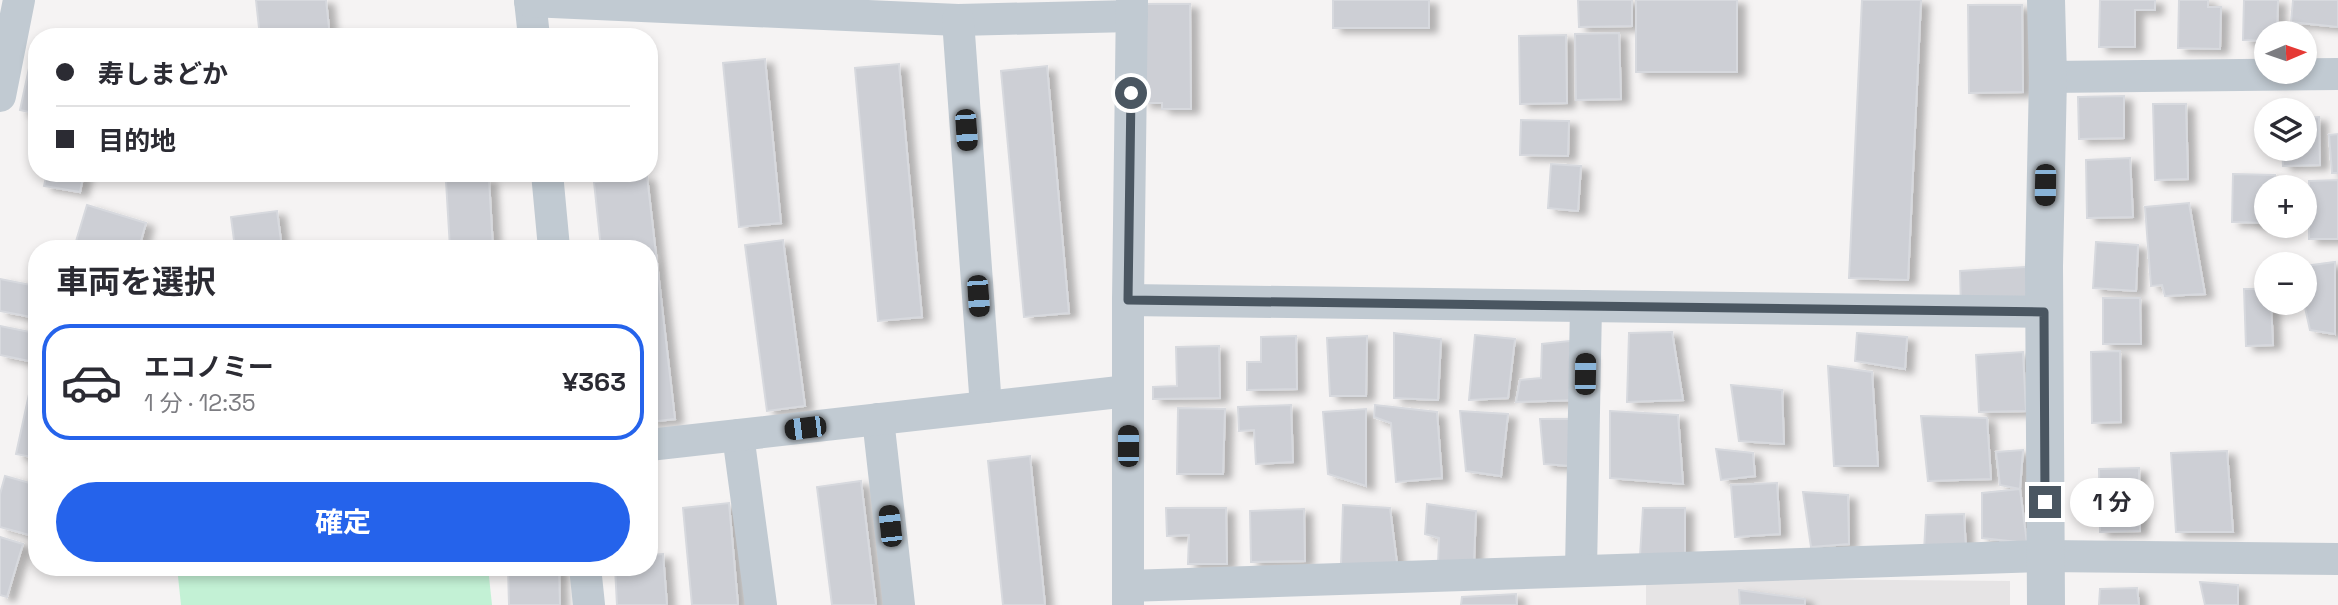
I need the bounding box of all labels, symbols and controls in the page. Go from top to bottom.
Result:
north arrow [2254,21,2317,84]
map controls [2254,21,2317,315]
text: 寿しまどか [98,57,228,91]
route start [1115,77,1147,109]
button: layers [2254,98,2317,161]
car [955,108,978,152]
text: 目的地 [98,124,176,158]
car [2035,164,2056,206]
button: + [2254,175,2317,238]
button: − [2254,252,2317,315]
text: 車両を選択 [56,262,216,302]
car [967,274,990,318]
text: エコノミー [144,350,274,384]
icon: car [60,351,123,414]
car [1575,353,1596,395]
text: ¥363 [562,365,626,399]
text: 1 分 · 12:35 [144,388,256,418]
car [783,415,828,441]
car [1118,425,1139,467]
callout: 1 分 [2070,477,2154,526]
button: 確定 [56,482,630,562]
route end [2029,486,2061,518]
text: 1 分 [2092,487,2132,517]
car [878,504,903,548]

